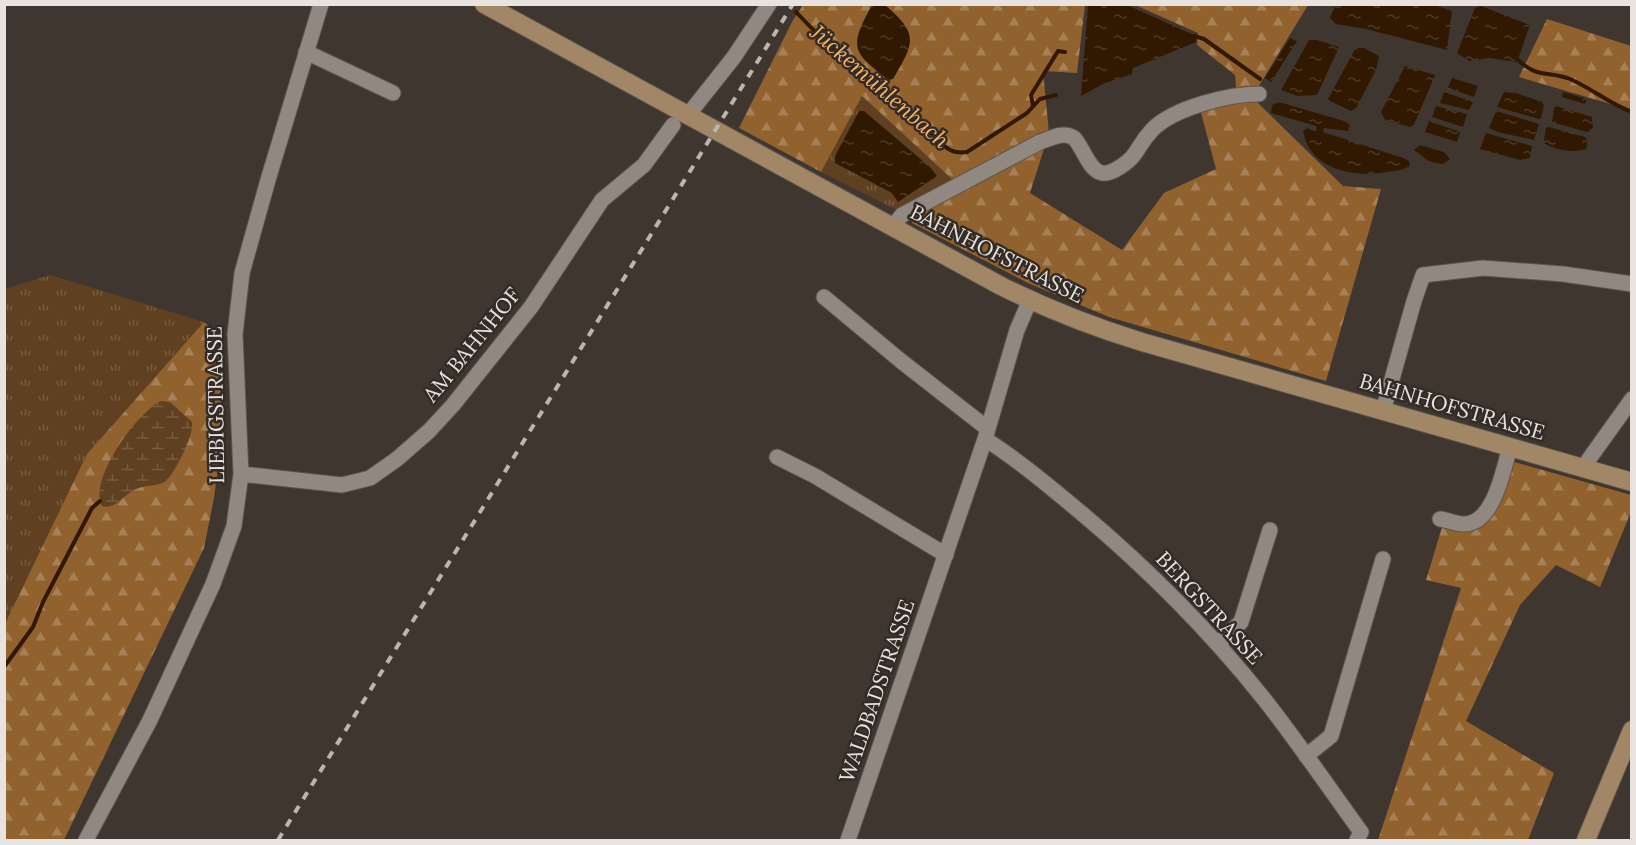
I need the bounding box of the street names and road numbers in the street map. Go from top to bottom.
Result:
street label: BAHNHOFSTRASSE [906,198,1089,309]
street label: AM BAHNHOF [416,282,526,408]
street label: LIEBIGSTRASSE [201,326,230,484]
street label: BAHNHOFSTRASSE [1356,367,1548,446]
street label: BERGSTRASSE [1150,546,1269,670]
street label: WALDBADSTRASSE [833,596,920,786]

